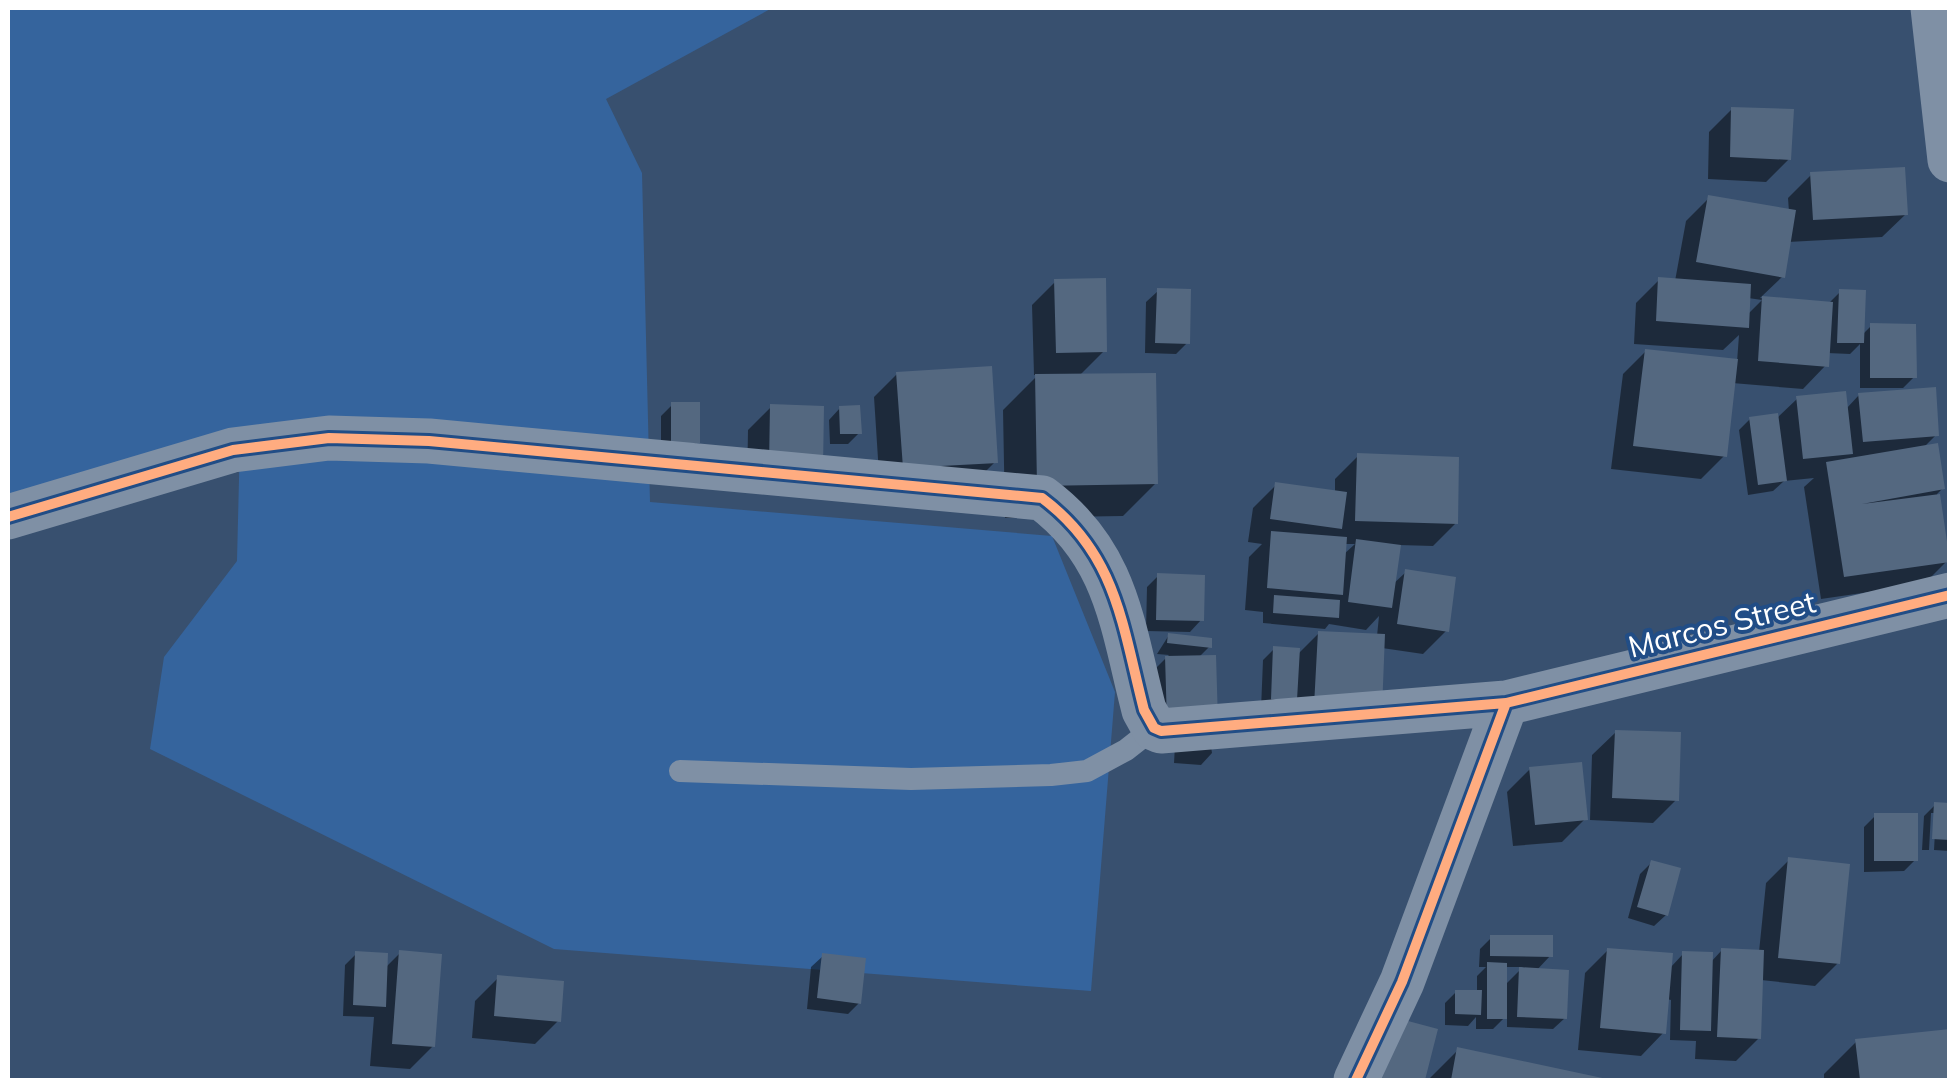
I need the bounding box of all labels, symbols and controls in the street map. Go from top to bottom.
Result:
street label: Marcos Street [1624,582,1819,666]

